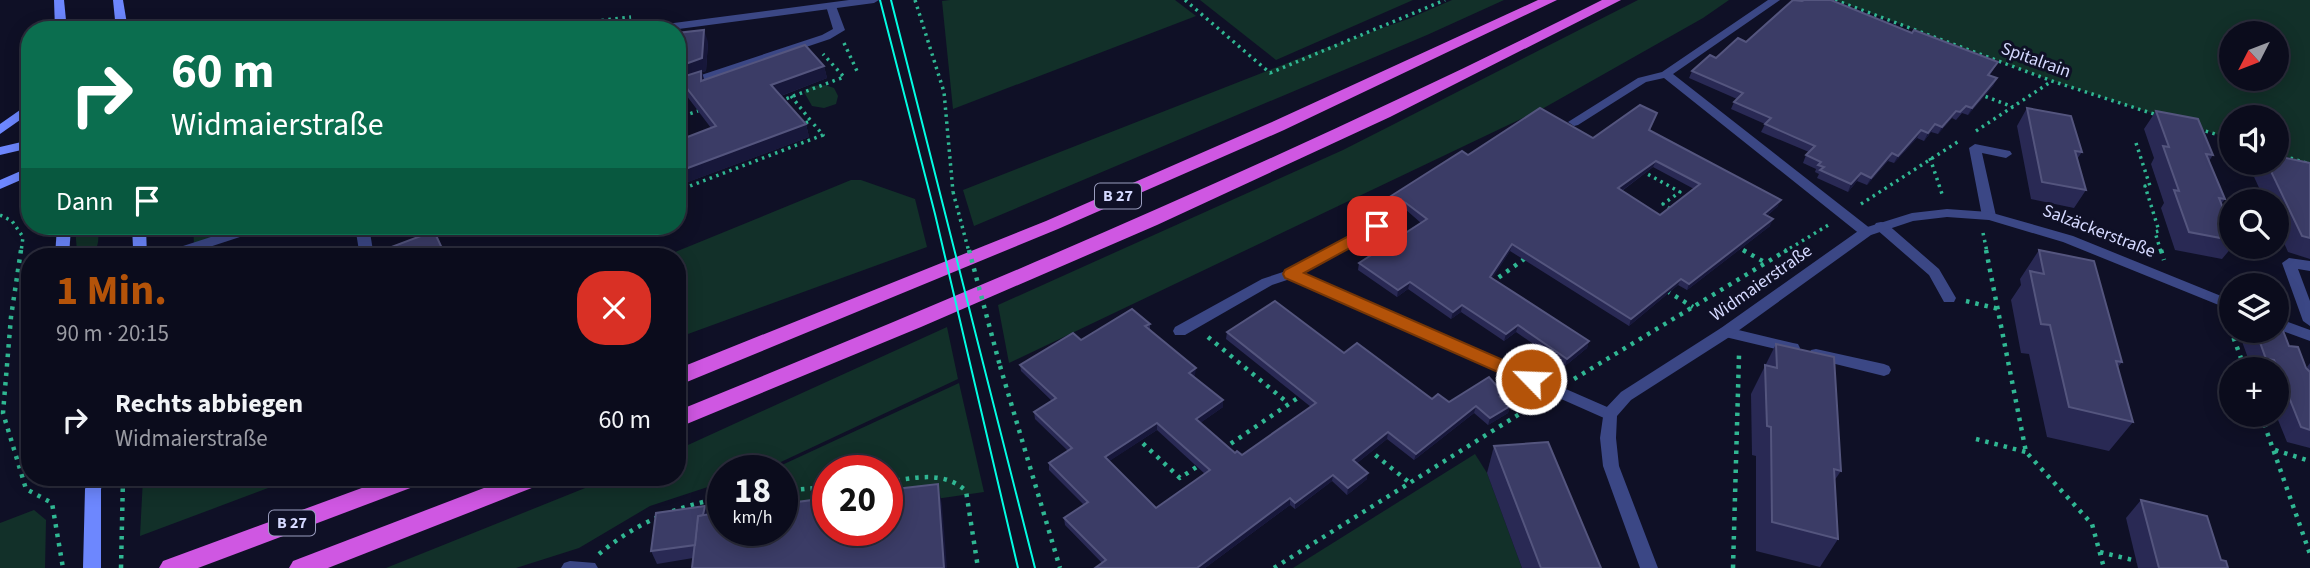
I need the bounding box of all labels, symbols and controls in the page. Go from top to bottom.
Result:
north arrow [2219,21,2289,91]
map controls [2219,21,2289,427]
street label: Spitalrain [1998,36,2074,84]
text: 60 m [171,37,275,107]
icon: right [56,49,147,140]
text: Widmaierstraße [171,102,384,148]
button: sound [2219,105,2289,175]
icon: arrive [128,182,166,220]
text: Dann [56,183,114,220]
road number: B 27 [1095,184,1141,208]
button: search [2219,189,2289,259]
pin [1347,196,1407,256]
street label: Salzäckerstraße [2039,198,2159,264]
icon: arrive [1358,207,1396,245]
street label: Widmaierstraße [1705,238,1817,328]
text: 1 Min. [56,261,167,321]
button: close [577,271,651,345]
button: layers [2219,273,2289,343]
text: 90 m · 20:15 [56,317,169,350]
position arrow [1494,342,1568,416]
button: + [2219,357,2289,427]
text: Rechts abbiegen [115,385,303,422]
icon: right [56,401,94,439]
text: 60 m [598,401,651,438]
text: Widmaierstraße [115,422,268,455]
speed limit sign: 20 [812,455,903,546]
text: 18 [734,466,771,516]
text: km/h [733,505,772,530]
road number: B 27 [269,510,315,536]

